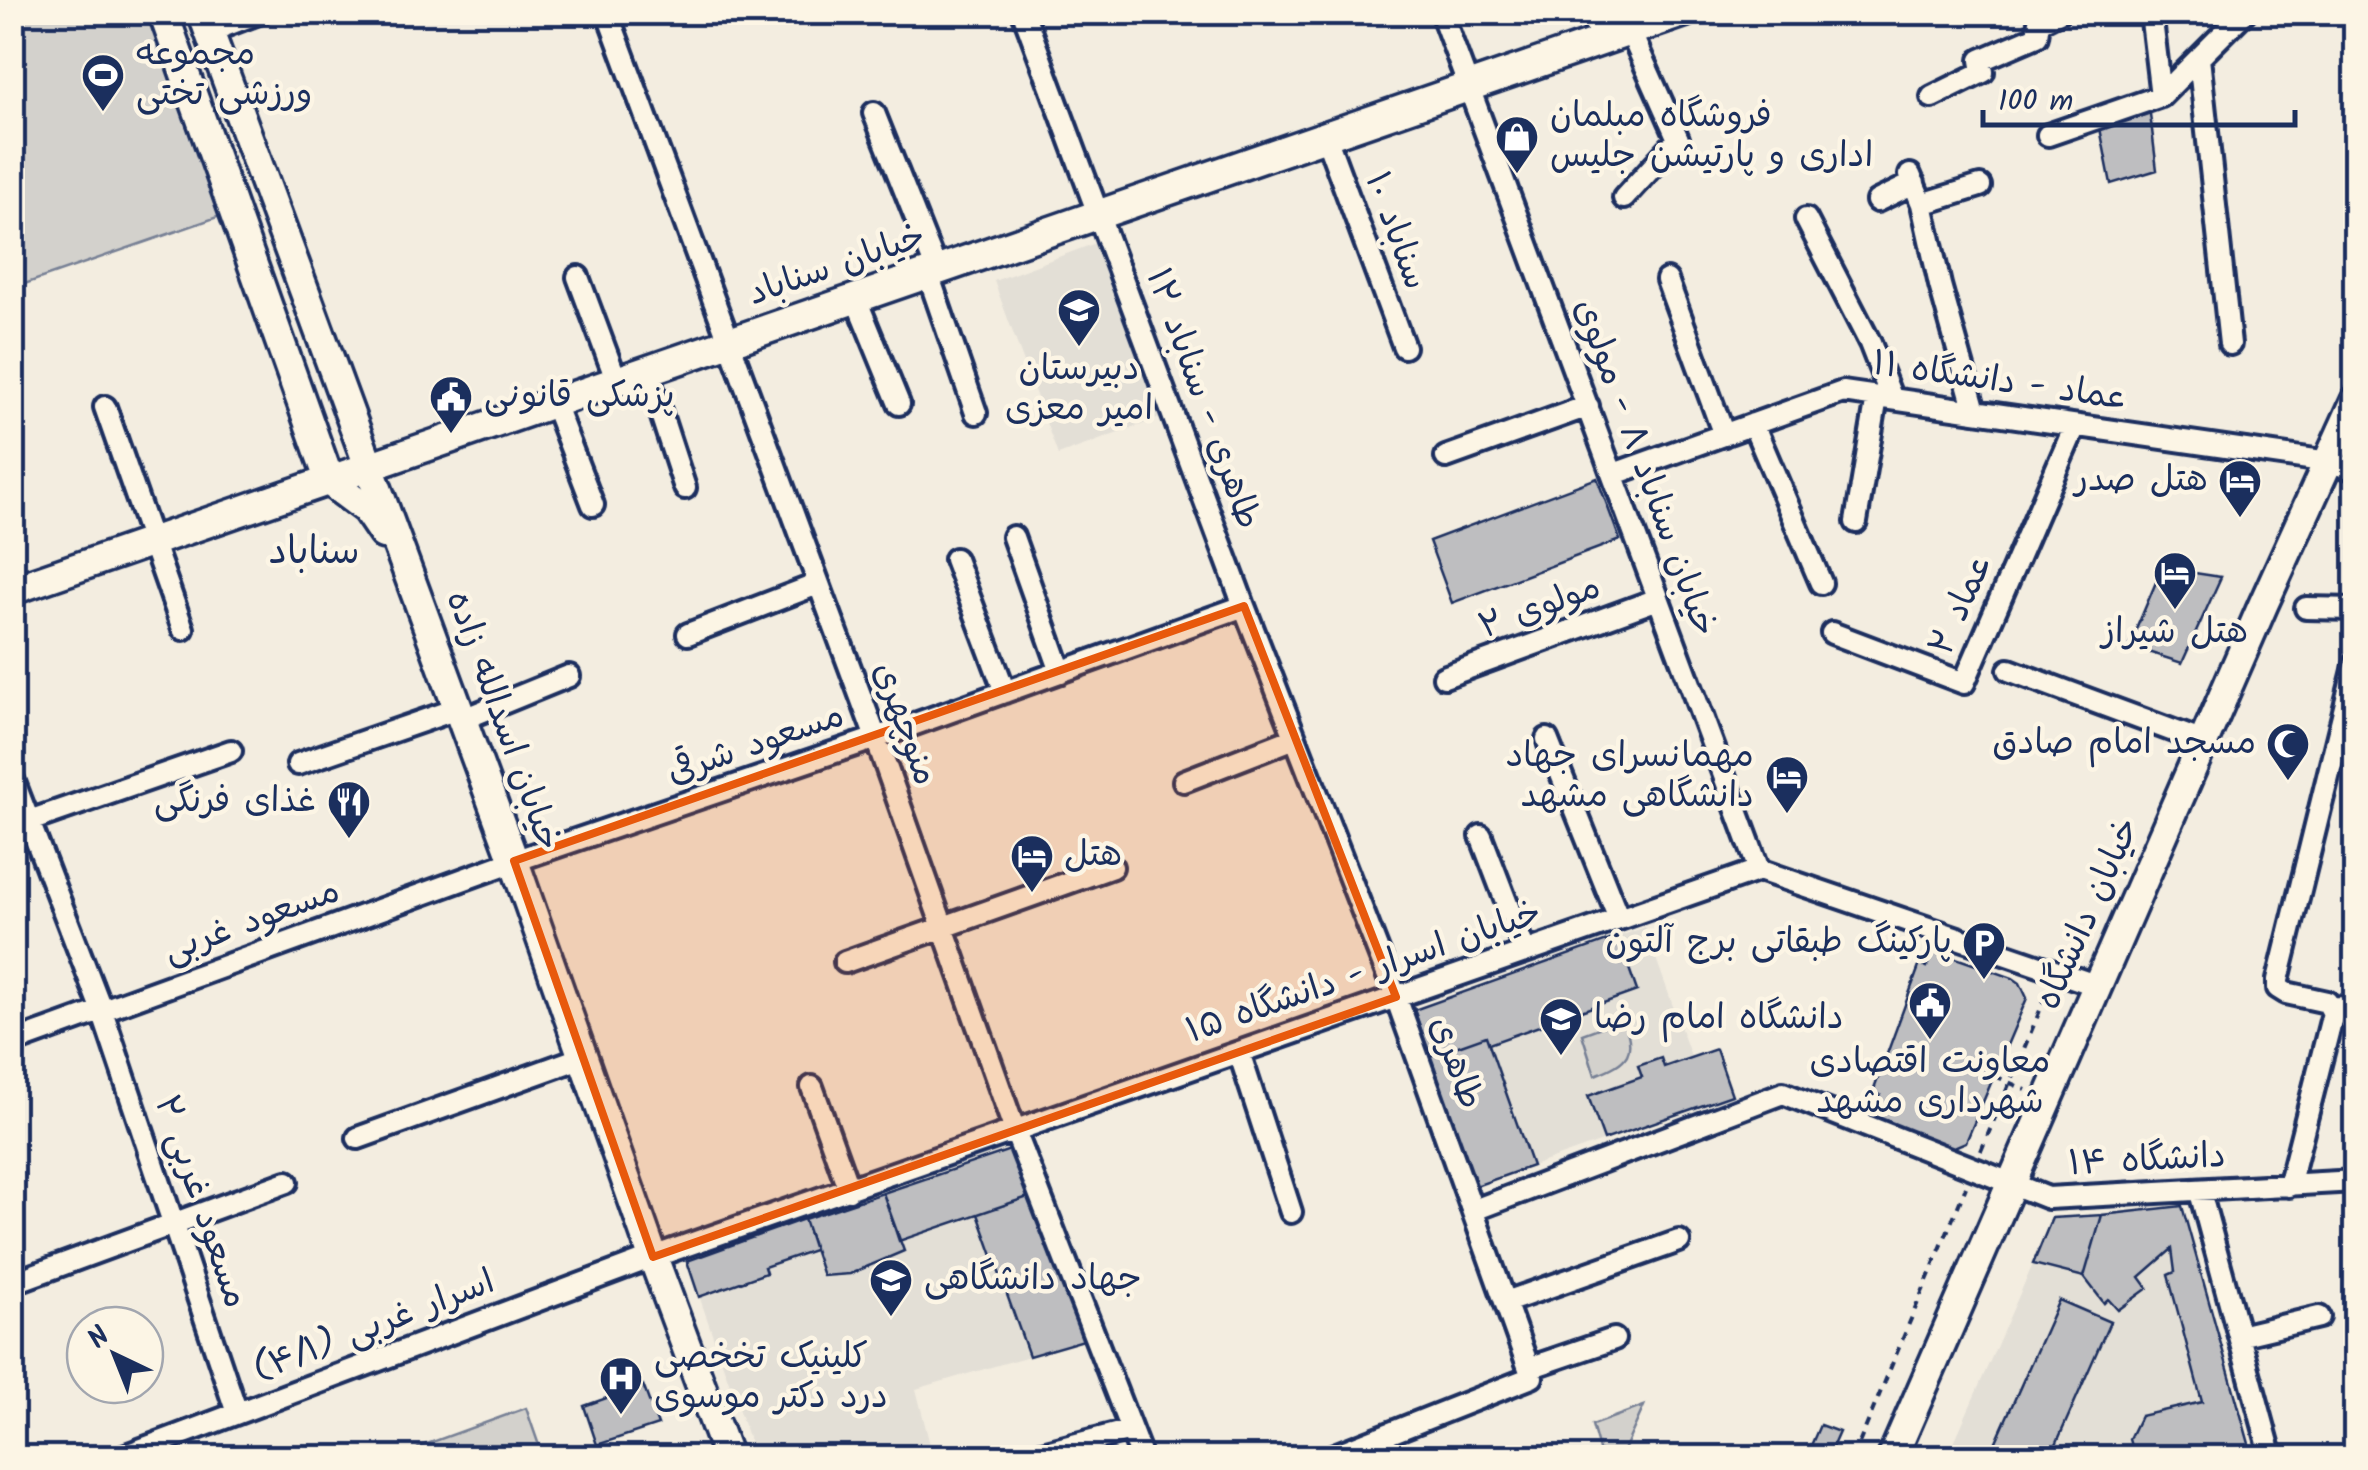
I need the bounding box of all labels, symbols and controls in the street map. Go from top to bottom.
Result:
place label: مجموعه ورزشی تختی [136,27,312,123]
sports icon: مجموعه ورزشی تختی [80,52,126,113]
scale bar [1983,65,2296,127]
text: 100 m [1998,78,2073,126]
place label: فروشگاه مبلمان اداری و پارتیشن جلیس [1550,89,1873,185]
shop icon: فروشگاه مبلمان اداری و پارتیشن جلیس [1494,114,1540,175]
street label: سناباد ۱۰ [1348,164,1442,298]
street label: خیابان سناباد [741,209,933,323]
street label: طاهری - سناباد ۱۲ [1129,261,1275,537]
school or university icon: دبیرستان امیر معزی [1056,287,1102,348]
street label: خیابان سناباد ۸ - مولوی [1557,291,1731,645]
street label: عماد - دانشگاه ۱۱ [1869,336,2131,428]
place label: دبیرستان امیر معزی [1005,342,1153,438]
place label: پزشکی قانونی [484,369,675,425]
public building icon: پزشکی قانونی [428,374,474,435]
place label: هتل صدر [2072,453,2208,509]
hotel icon: هتل صدر [2217,458,2263,519]
district label: سناباد [268,523,360,583]
street label: عماد ۲ [1915,545,2009,665]
hotel icon: هتل شیراز [2152,550,2198,611]
street label: مولوی ۲ [1471,560,1609,656]
street label: خیابان اسدالله زاده [429,583,575,859]
place label: هتل شیراز [2099,605,2248,661]
street label: منوچهری [856,654,952,794]
street label: مسعود شرقی [660,689,852,801]
place label: مسجد امام صادق [1992,716,2256,772]
mosque icon: مسجد امام صادق [2265,721,2311,782]
place label: مهمانسرای جهاد دانشگاهی مشهد [1505,729,1754,825]
hotel icon: مهمانسرای جهاد دانشگاهی مشهد [1764,754,1810,815]
place label: غذای فرنگی [154,774,316,830]
restaurant icon: غذای فرنگی [326,779,372,840]
street label: خیابان دانشگاه [2022,809,2156,1019]
place label: هتل [1064,828,1122,884]
hotel icon: هتل [1009,833,1055,894]
street label: مسعود غربی [156,864,348,980]
street label: خیابان اسرار - دانشگاه ۱۵ [1179,886,1549,1060]
place label: پارکینگ طبقاتی برج آلتون [1605,915,1952,971]
parking icon: پارکینگ طبقاتی برج آلتون [1961,920,2007,981]
public building icon: معاونت اقتصادی شهرداری مشهد [1907,980,1953,1041]
place label: دانشگاه امام رضا [1594,991,1844,1047]
school or university icon: دانشگاه امام رضا [1538,996,1584,1057]
street label: طاهری [1412,1009,1498,1117]
place label: معاونت اقتصادی شهرداری مشهد [1810,1035,2050,1131]
street label: مسعود غربی ۲ [137,1088,263,1316]
street label: دانشگاه ۱۴ [2067,1129,2227,1193]
place label: جهاد دانشگاهی [924,1252,1142,1308]
street label: اسرار غربی (۴/۱) [245,1255,503,1399]
school or university icon: جهاد دانشگاهی [868,1257,914,1318]
north arrow [65,1305,165,1405]
text: N [78,1316,122,1361]
place label: کلینیک تخخصی درد دکتر موسوی [654,1330,888,1426]
hospital icon: کلینیک تخخصی درد دکتر موسوی [598,1355,644,1416]

